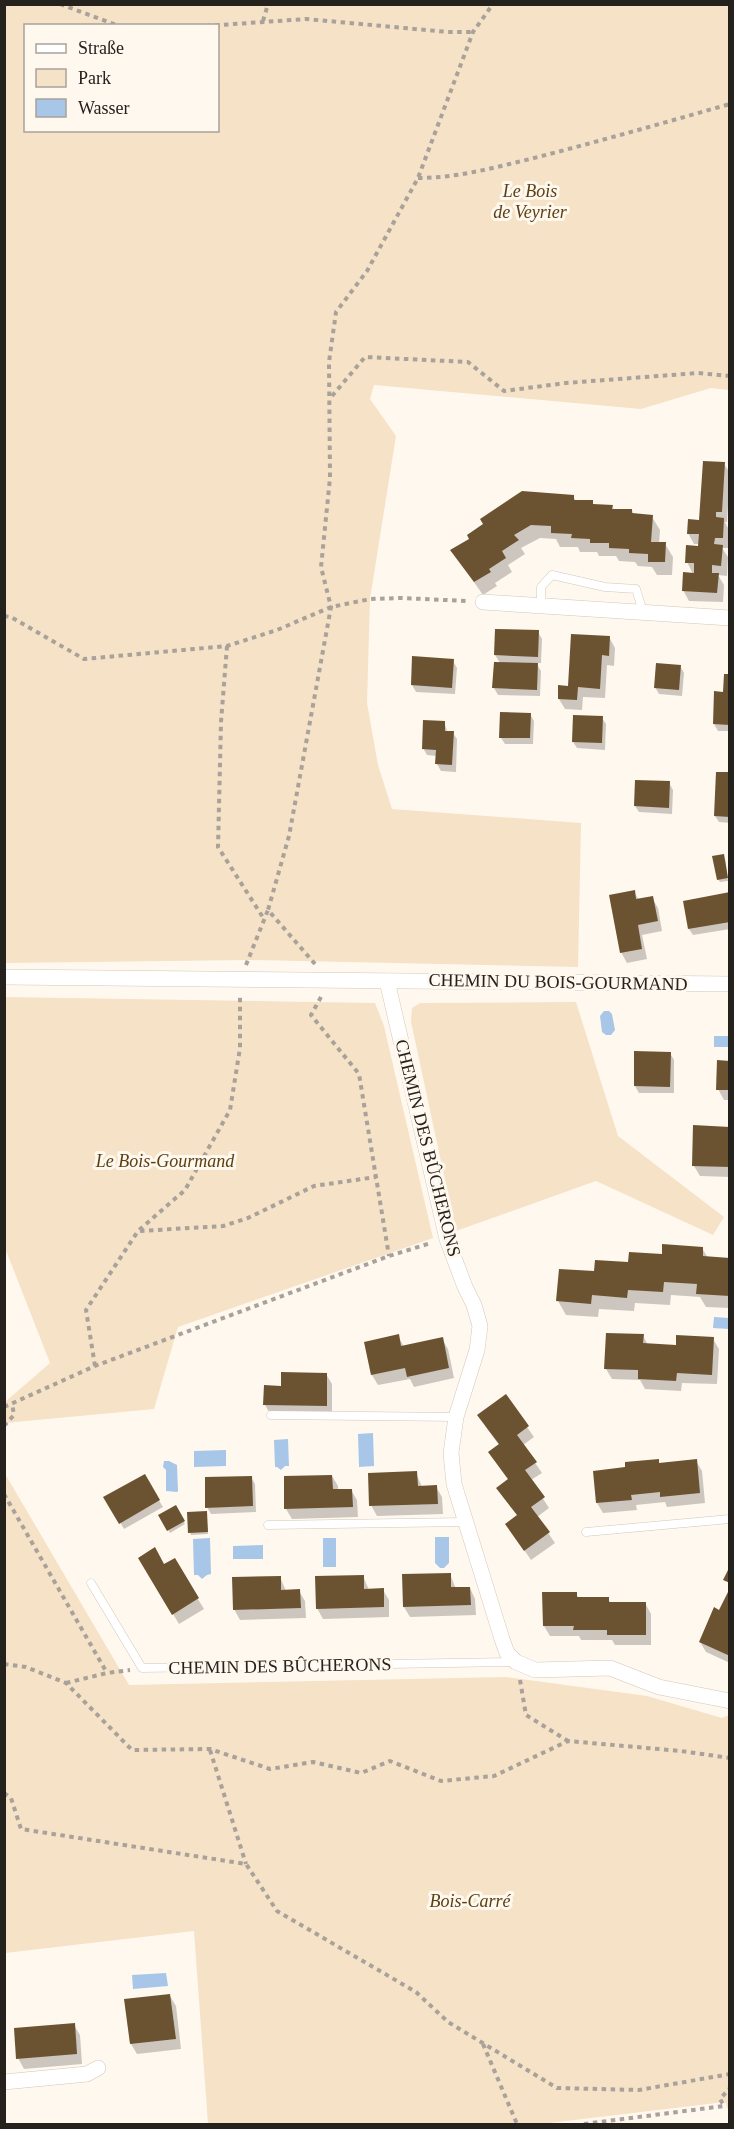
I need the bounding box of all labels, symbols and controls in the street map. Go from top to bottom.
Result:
legend [24,24,219,132]
text: Straße [78,38,124,58]
text: Park [78,68,111,88]
text: Wasser [78,98,130,118]
park label: Le Bois de Veyrier [493,181,568,222]
street label: CHEMIN DU BOIS-GOURMAND [428,970,688,994]
street label: CHEMIN DES BÛCHERONS [391,1037,466,1259]
park label: Le Bois-Gourmand [95,1151,235,1171]
street label: CHEMIN DES BÛCHERONS [168,1653,392,1678]
park label: Bois-Carré [430,1891,512,1911]

